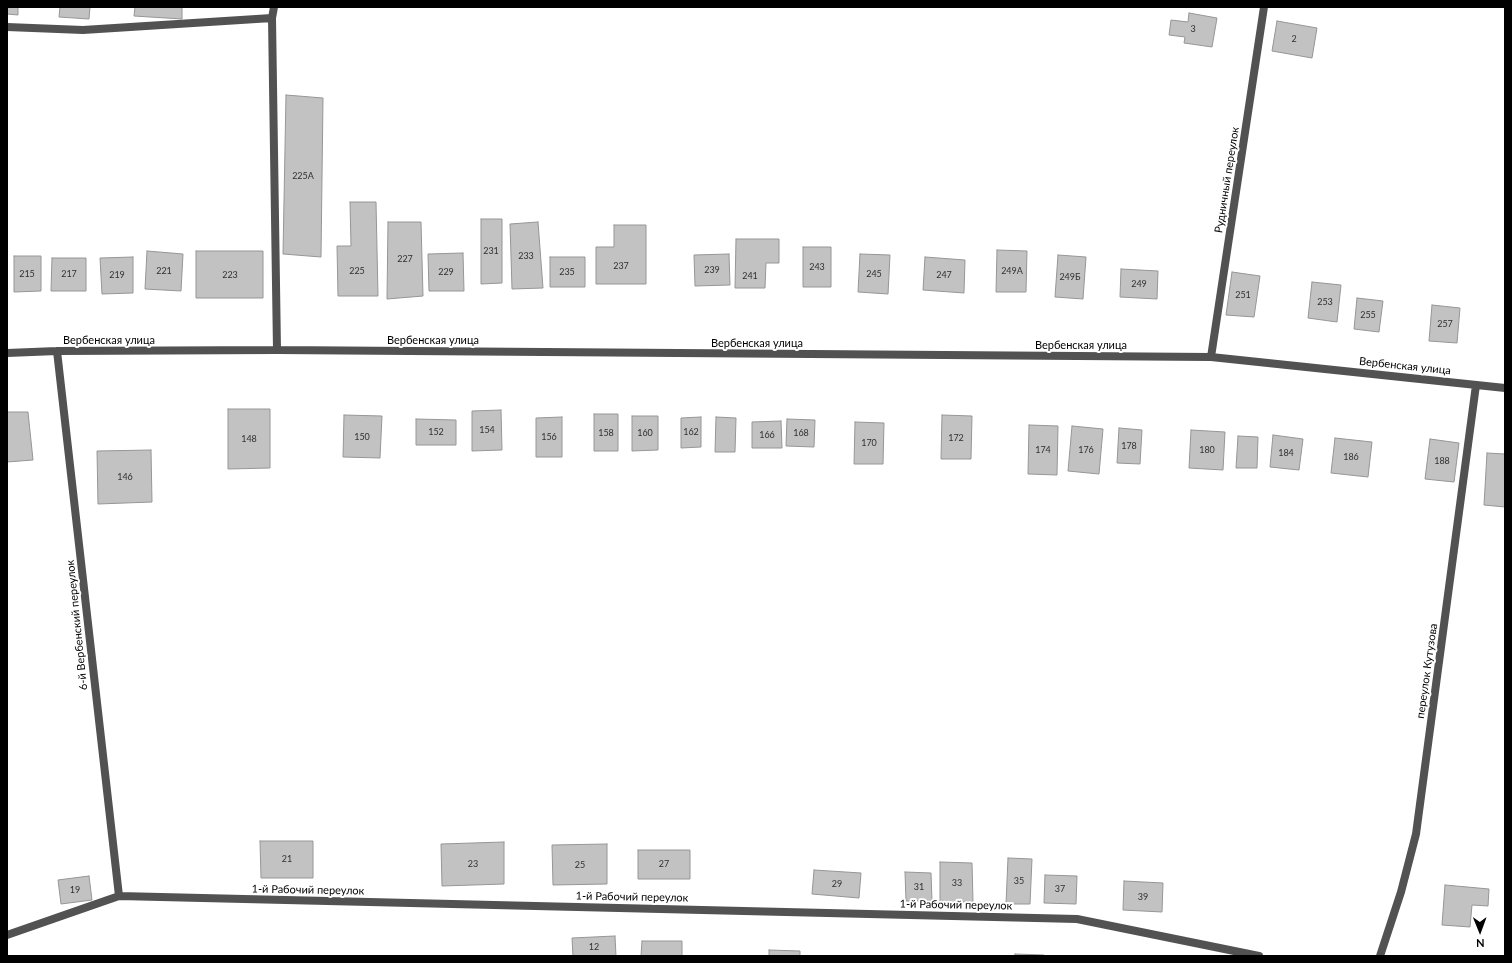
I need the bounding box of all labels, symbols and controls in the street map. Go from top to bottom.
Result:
house number: 3 [1190,24,1196,34]
house number: 2 [1291,34,1297,44]
street label: Рудничный переулок [1212,126,1242,234]
house number: 225А [292,171,314,181]
house number: 231 [483,246,499,256]
house number: 233 [518,251,534,261]
house number: 227 [397,254,413,264]
house number: 237 [613,261,629,271]
house number: 243 [809,262,825,272]
house number: 239 [704,265,720,275]
house number: 221 [156,266,172,276]
house number: 225 [349,266,365,276]
house number: 249А [1001,266,1023,276]
house number: 229 [438,267,454,277]
house number: 235 [559,267,575,277]
house number: 215 [19,269,35,279]
house number: 217 [61,269,77,279]
house number: 245 [866,269,882,279]
house number: 219 [109,270,125,280]
house number: 223 [222,270,238,280]
house number: 247 [936,270,952,280]
house number: 241 [742,271,758,281]
house number: 249Б [1059,272,1081,282]
house number: 249 [1131,279,1147,289]
house number: 251 [1235,290,1251,300]
house number: 253 [1317,297,1333,307]
house number: 255 [1360,310,1376,320]
house number: 257 [1437,319,1453,329]
street label: Вербенская улица [63,333,155,347]
street label: Вербенская улица [387,333,479,347]
street label: Вербенская улица [711,336,803,350]
street label: Вербенская улица [1035,338,1127,352]
street label: Вербенская улица [1358,355,1452,377]
house number: 154 [479,425,495,435]
house number: 152 [428,427,444,437]
house number: 162 [683,427,699,437]
house number: 158 [598,428,614,438]
house number: 160 [637,428,653,438]
house number: 168 [793,428,809,438]
house number: 166 [759,430,775,440]
house number: 150 [354,432,370,442]
house number: 156 [541,432,557,442]
house number: 172 [948,433,964,443]
house number: 148 [241,434,257,444]
house number: 170 [861,438,877,448]
house number: 178 [1121,441,1137,451]
house number: 174 [1035,445,1051,455]
house number: 176 [1078,445,1094,455]
house number: 180 [1199,445,1215,455]
house number: 184 [1278,448,1294,458]
house number: 186 [1343,452,1359,462]
house number: 188 [1434,456,1450,466]
house number: 146 [117,472,133,482]
street label: 6-й Вербенский переулок [64,559,90,691]
street label: переулок Кутузова [1414,623,1440,719]
house number: 21 [282,854,292,864]
house number: 23 [468,859,478,869]
house number: 27 [659,859,669,869]
house number: 25 [575,860,585,870]
house number: 35 [1014,876,1024,886]
house number: 33 [952,878,962,888]
house number: 29 [832,879,842,889]
street label: 1-й Рабочий переулок [252,882,364,898]
house number: 31 [914,882,924,892]
house number: 37 [1055,884,1065,894]
house number: 19 [70,885,80,895]
street label: 1-й Рабочий переулок [576,889,688,905]
house number: 39 [1138,892,1148,902]
street label: 1-й Рабочий переулок [900,897,1012,913]
north arrow [1460,911,1500,951]
text: N [1476,937,1485,950]
house number: 12 [589,942,599,952]

